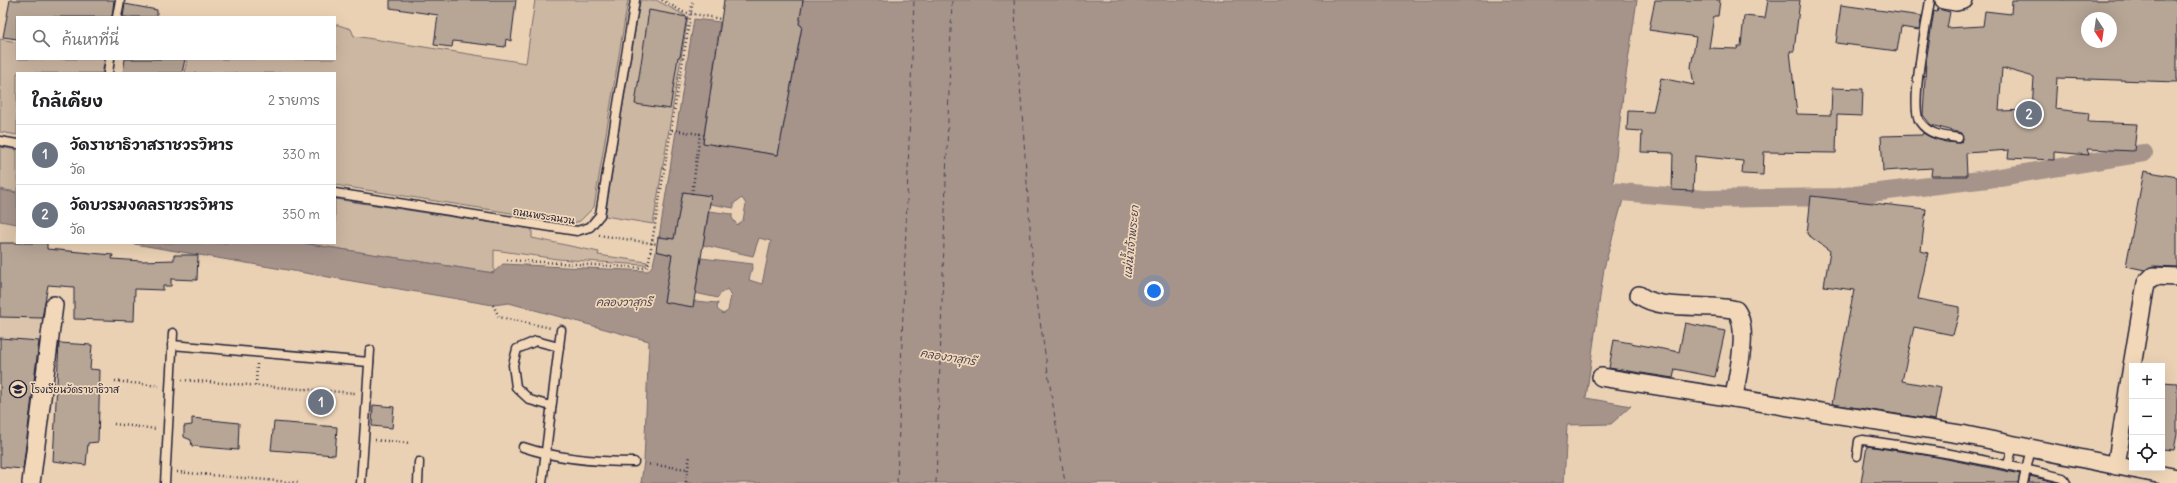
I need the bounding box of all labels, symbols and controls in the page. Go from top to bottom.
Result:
north arrow [2081,12,2117,48]
search box [16,16,336,60]
icon: search [30,27,52,49]
text: ค้นหาที่นี่ [62,30,119,49]
text: ใกล้เคียง [32,90,103,112]
text: 2 รายการ [268,92,320,109]
pin: 2 [2016,99,2042,129]
text: วัดราชาธิวาสราชวรวิหาร [70,135,234,154]
text: 1 [42,146,48,163]
text: 330 m [282,146,320,163]
text: วัด [70,161,85,178]
text: วัดบวรมงคลราชวรวิหาร [70,195,234,214]
water label: แม่น้ำเจ้าพระยา [1117,203,1142,279]
street label: ถนนพระฉนวน [512,205,576,227]
text: 2 [41,206,49,223]
text: 350 m [282,206,320,223]
text: วัด [70,221,85,238]
your location [1144,281,1164,301]
water label: คลองวาสุกรี [596,295,655,311]
water label: คลองวาสุกรี [919,346,979,371]
map controls [2129,363,2165,471]
button: + [2129,363,2165,399]
school or university icon: โรงเรียนวัดราชาธิวาส [8,379,28,399]
place label: โรงเรียนวัดราชาธิวาส [31,383,120,396]
pin: 1 [308,387,334,417]
button: − [2129,399,2165,435]
button: locate [2129,435,2165,471]

